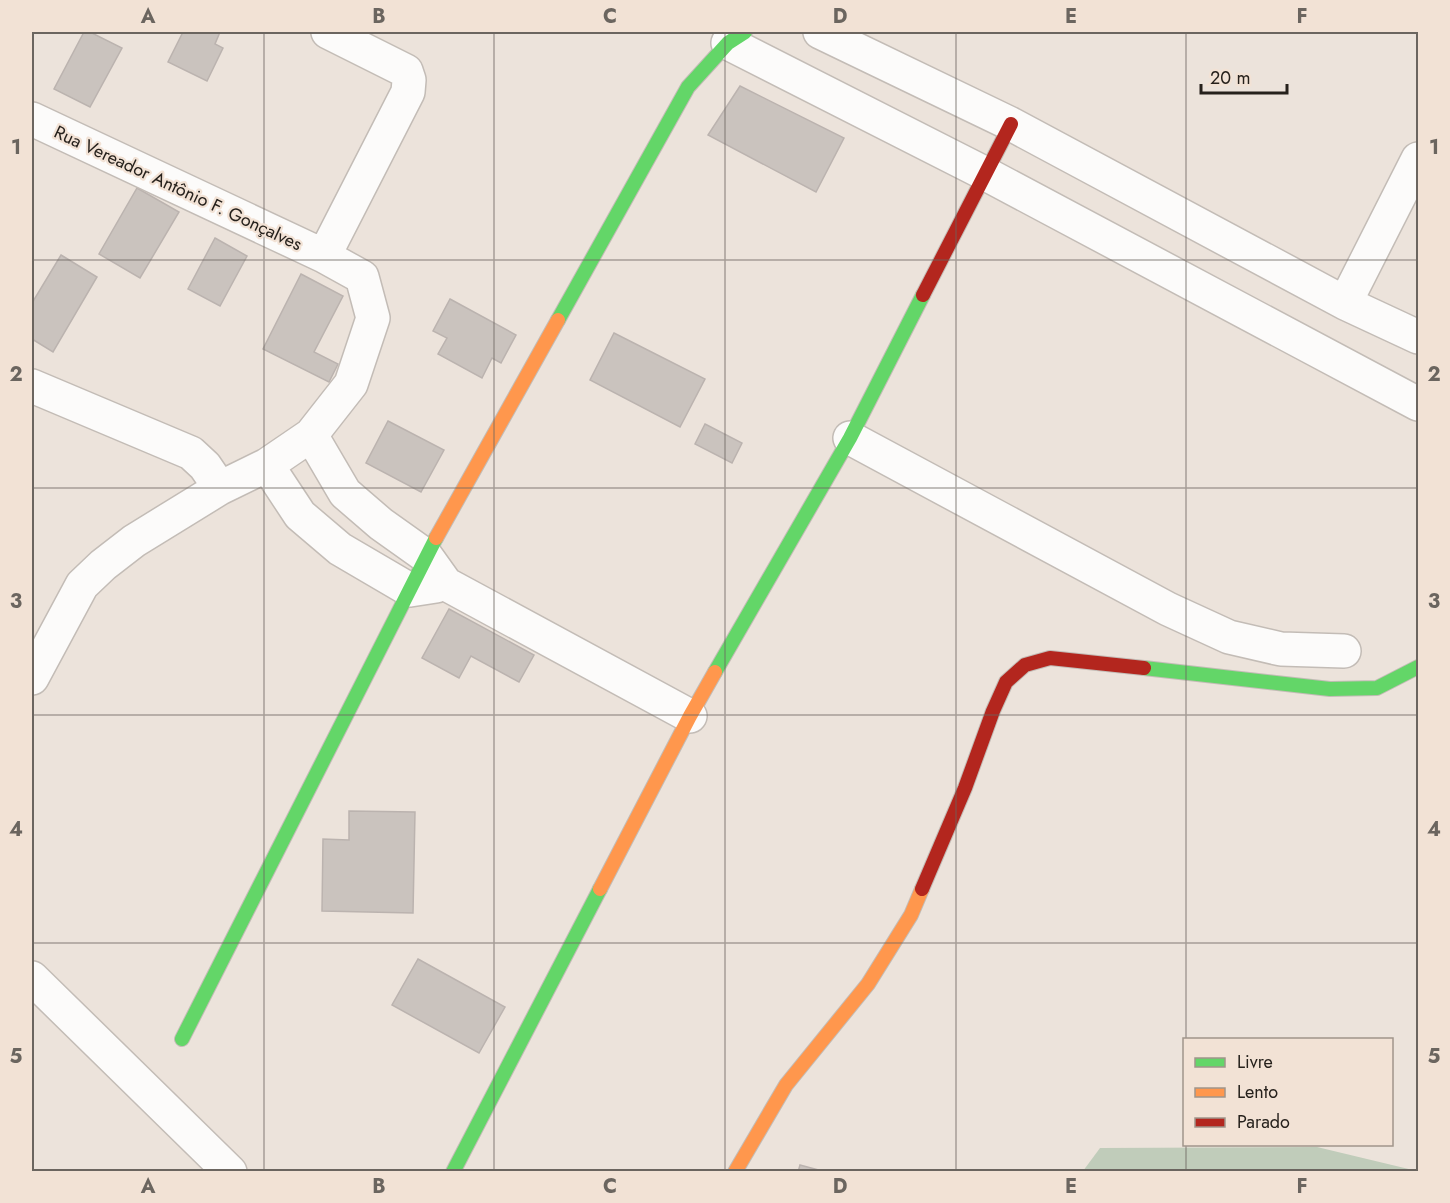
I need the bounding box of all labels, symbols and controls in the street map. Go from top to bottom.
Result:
text: A [140,2,156,31]
text: B [372,2,386,31]
text: C [603,2,617,31]
text: D [833,2,847,31]
text: E [1065,2,1077,31]
text: F [1296,2,1308,31]
scale bar [1201,57,1286,95]
text: 20 m [1210,65,1250,91]
street label: Rua Vereador Antônio F. Gonçalves [50,119,306,257]
text: 1 [11,133,21,162]
text: 1 [1429,133,1439,162]
text: 2 [9,360,23,389]
text: 2 [1427,360,1441,389]
text: 3 [10,587,22,616]
text: 3 [1428,587,1440,616]
text: 4 [9,815,23,844]
text: 4 [1427,815,1441,844]
legend [1183,1038,1393,1146]
text: 5 [10,1042,23,1071]
text: 5 [1428,1042,1441,1071]
text: Livre [1237,1049,1273,1075]
text: Lento [1237,1079,1278,1105]
text: Parado [1237,1109,1290,1135]
text: A [140,1172,156,1201]
text: B [372,1172,386,1201]
text: C [603,1172,617,1201]
text: D [833,1172,847,1201]
text: E [1065,1172,1077,1201]
text: F [1296,1172,1308,1201]

